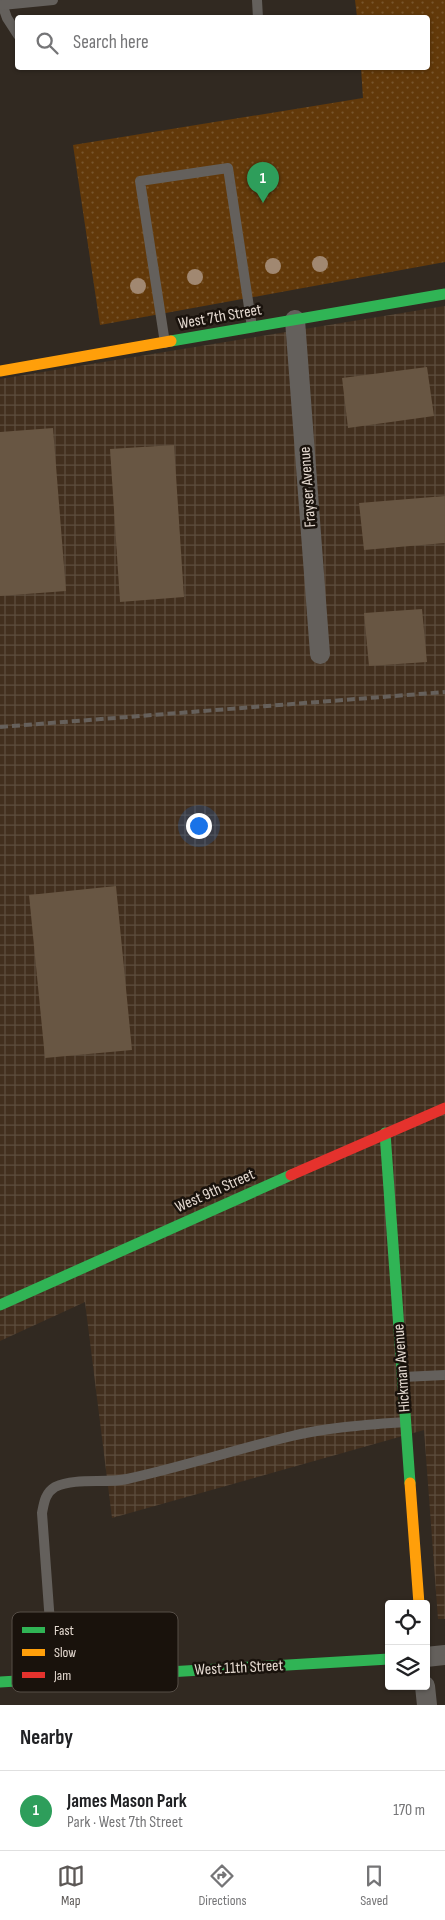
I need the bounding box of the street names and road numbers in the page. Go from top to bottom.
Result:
street label: West 7th Street [177,300,263,334]
street label: Frayser Avenue [296,446,320,528]
street label: West 9th Street [172,1165,258,1217]
street label: Hickman Avenue [389,1323,415,1413]
street label: West 11th Street [194,1656,284,1680]

